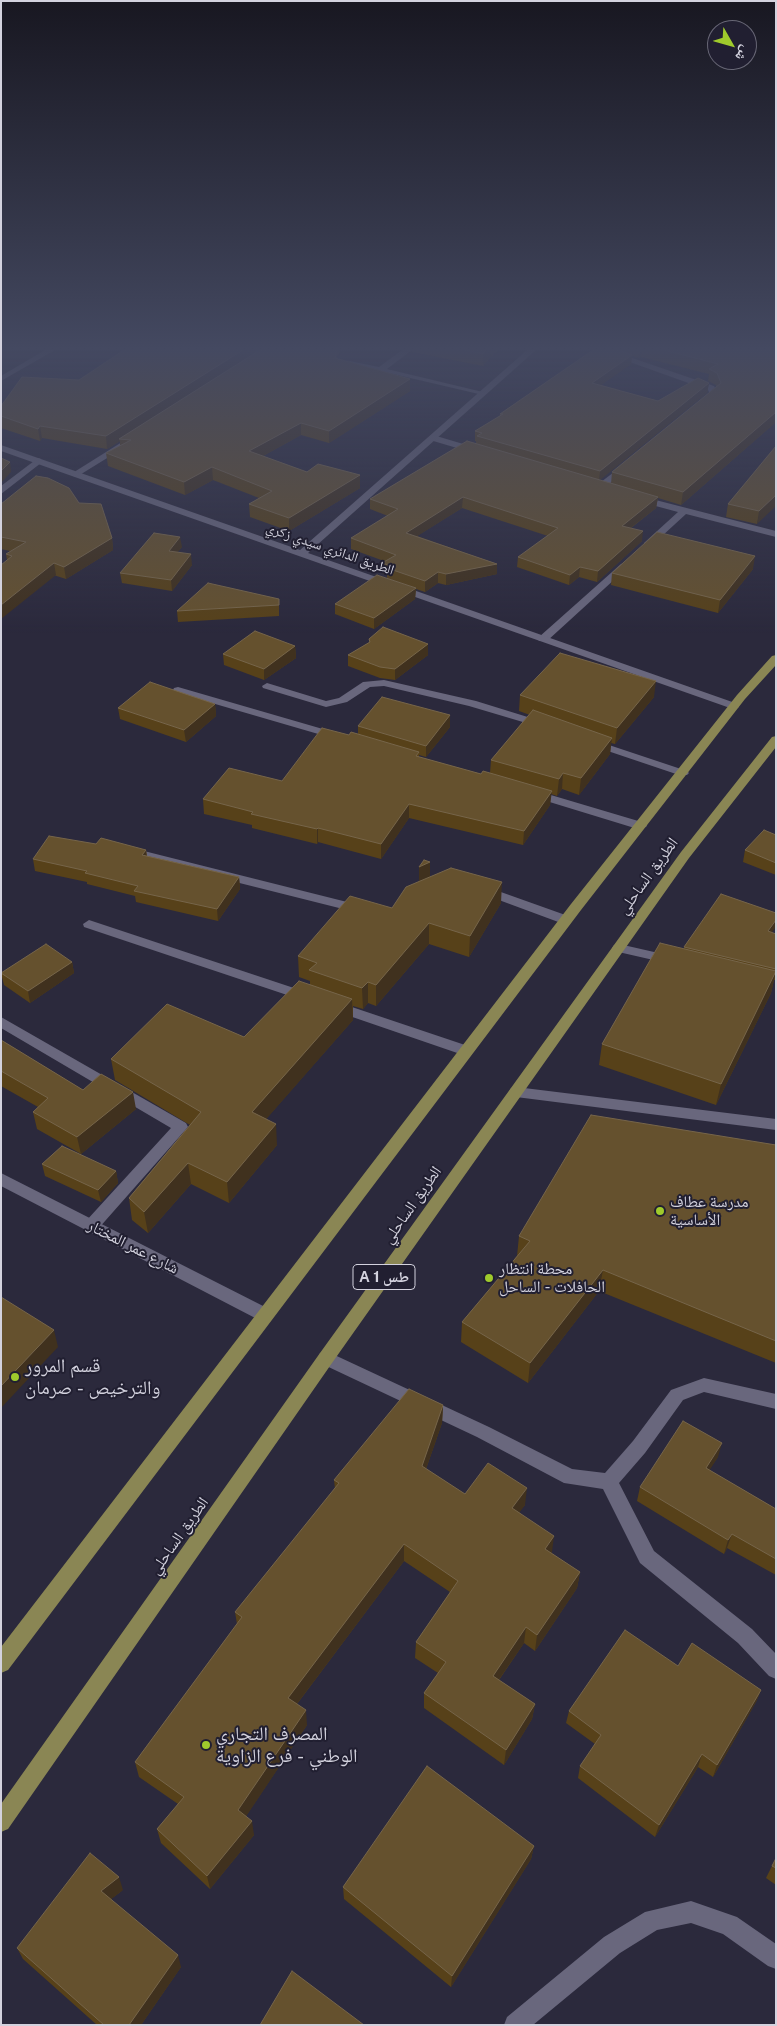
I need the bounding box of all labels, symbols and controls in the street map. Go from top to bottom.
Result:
north arrow [707,20,757,70]
text: ش [732,43,754,64]
street label: الطريق الدائري سيدي زكري [264,519,396,579]
street label: الطريق الساحلي [614,834,682,918]
street label: الطريق الساحلي [378,1163,446,1247]
place label: مدرسة عطاف الأساسية [670,1192,748,1230]
marker: مدرسة عطاف الأساسية [654,1205,666,1217]
street label: شارع عمر المختار [84,1216,182,1278]
place label: محطة انتظار الحافلات - الساحل [499,1259,605,1297]
road number: A 1 طس [353,1264,415,1290]
marker: محطة انتظار الحافلات - الساحل [483,1272,495,1284]
place label: قسم المرور والترخيص - صرمان [25,1355,160,1399]
marker: قسم المرور والترخيص - صرمان [9,1371,21,1383]
street label: الطريق الساحلي [145,1494,213,1578]
place label: المصرف التجاري الوطني - فرع الزاوية [216,1723,357,1767]
marker: المصرف التجاري الوطني - فرع الزاوية [200,1739,212,1751]

